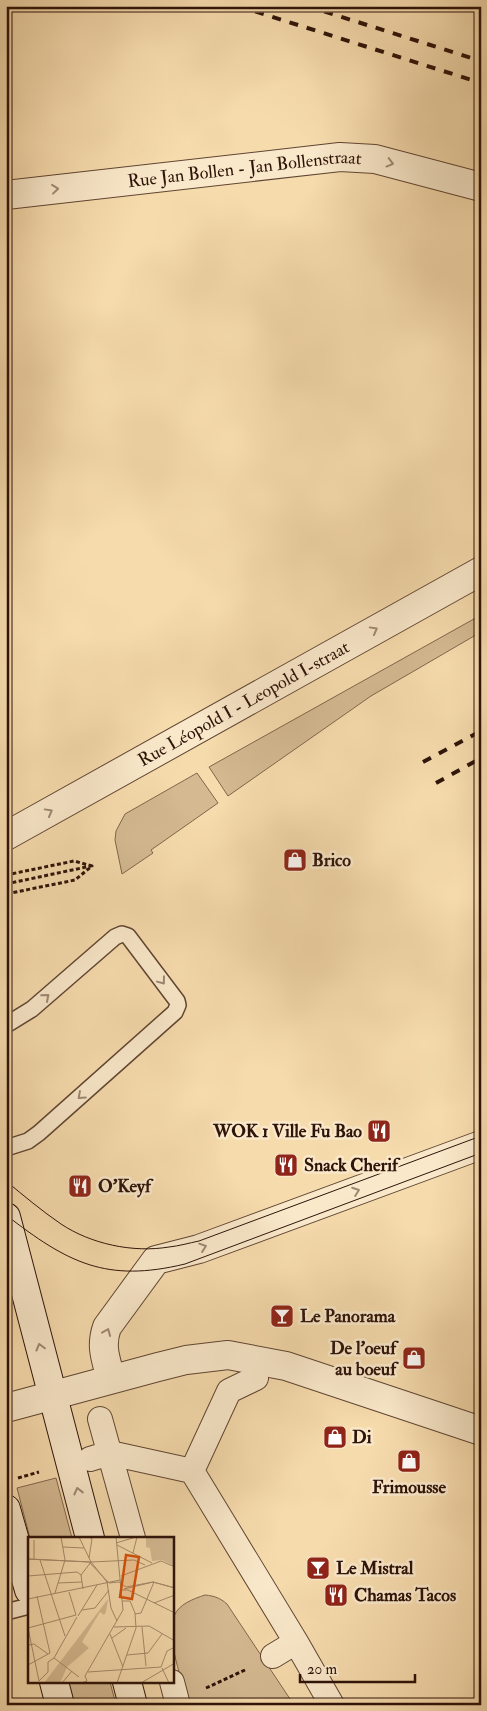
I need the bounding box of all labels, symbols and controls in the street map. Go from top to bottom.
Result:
street label: Rue Jan Bollen - Jan Bollenstraat [126,146,362,193]
one-way arrow [385,157,394,168]
one-way arrow [51,184,59,195]
one-way arrow [369,627,378,637]
street label: Rue Léopold I - Leopold I-straat [134,636,354,772]
one-way arrow [43,808,52,818]
shop icon: Brico [282,847,308,873]
place label: Brico [312,849,351,872]
one-way arrow [156,975,165,985]
one-way arrow [40,994,49,1002]
one-way arrow [77,1090,86,1099]
restaurant icon: WOK 1 Ville Fu Bao [366,1118,392,1144]
place label: WOK 1 Ville Fu Bao [212,1120,362,1143]
restaurant icon: Snack Cherif [273,1152,299,1178]
place label: Snack Cherif [304,1154,401,1177]
restaurant icon: O'Keyf [67,1173,93,1199]
place label: O'Keyf [98,1175,154,1198]
one-way arrow [351,1187,360,1197]
one-way arrow [199,1243,207,1253]
bar icon: Le Panorama [269,1303,295,1329]
place label: Le Panorama [300,1305,396,1328]
one-way arrow [100,1328,111,1337]
place label: De l'oeuf au boeuf [330,1337,399,1381]
one-way arrow [36,1344,46,1352]
shop icon: De l'oeuf au boeuf [401,1345,427,1371]
shop icon: Di [322,1424,348,1450]
place label: Di [352,1426,372,1449]
shop icon: Frimousse [396,1448,422,1474]
place label: Frimousse [372,1476,447,1499]
one-way arrow [73,1487,84,1496]
inset map [28,1537,174,1684]
bar icon: Le Mistral [305,1555,331,1581]
place label: Le Mistral [336,1557,414,1580]
restaurant icon: Chamas Tacos [323,1582,349,1608]
place label: Chamas Tacos [354,1584,456,1607]
scale bar [300,1651,414,1683]
text: 20 m [307,1660,337,1679]

